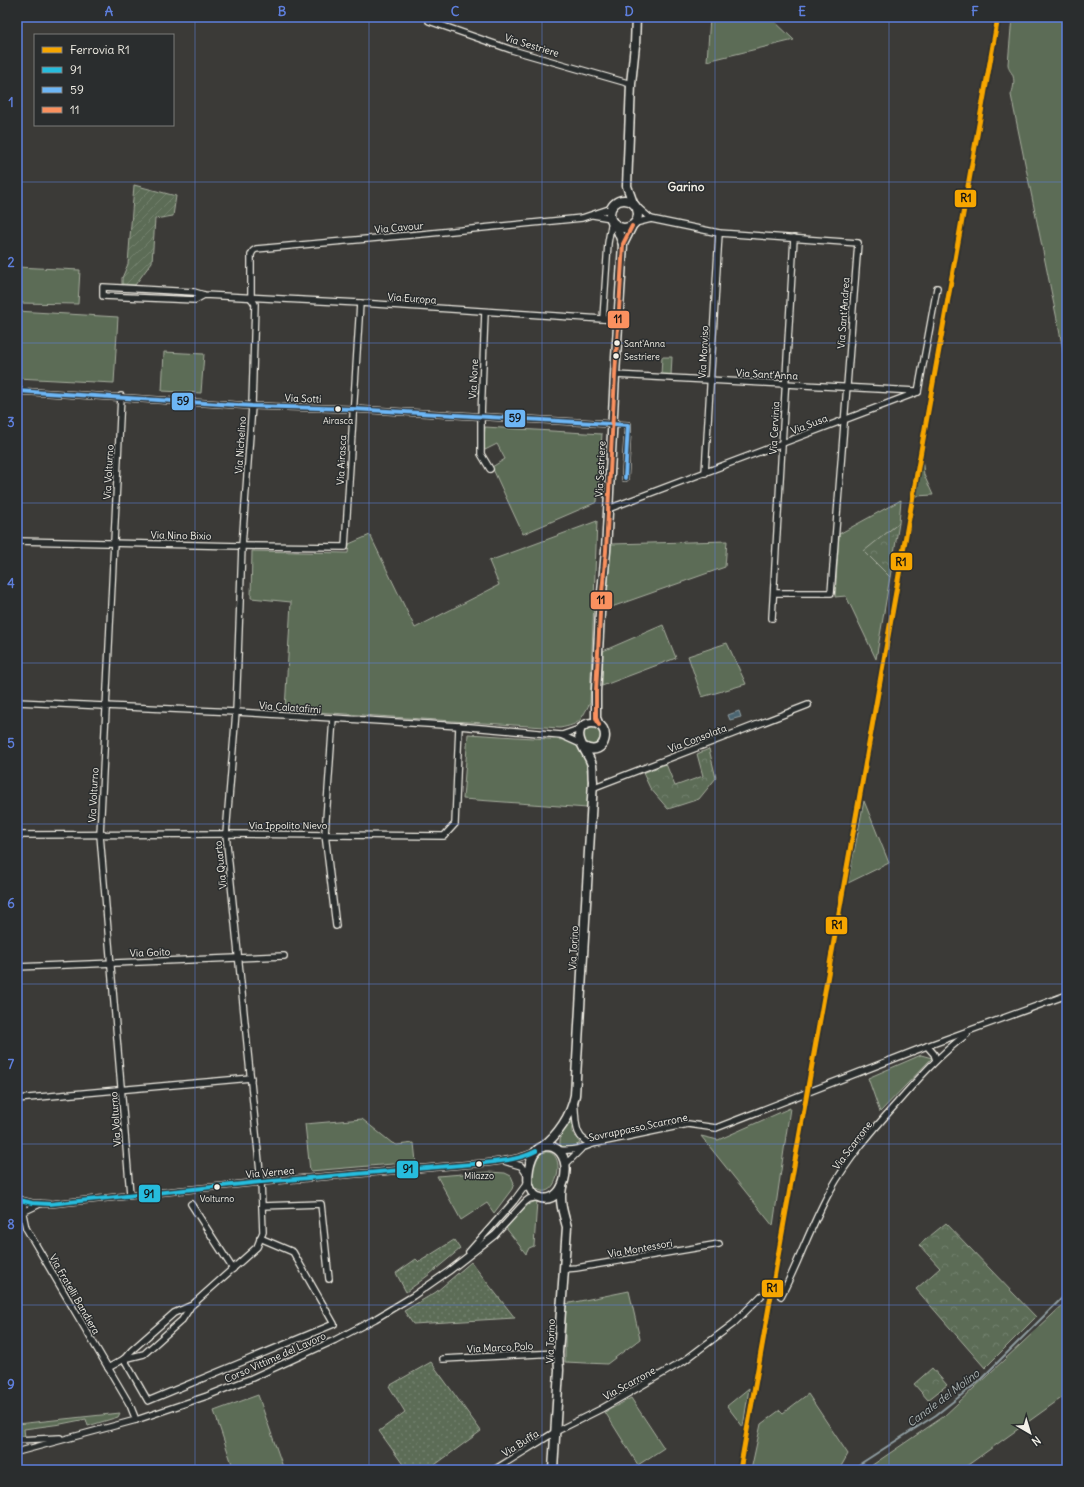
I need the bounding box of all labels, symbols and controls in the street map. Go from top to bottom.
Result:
text: A [105,3,114,20]
text: B [278,3,287,20]
text: C [451,3,460,20]
text: D [624,3,634,20]
text: E [798,3,806,20]
text: F [971,3,979,20]
street label: Via Sestriere [503,31,561,60]
legend [34,34,174,126]
text: Ferrovia R1 [70,42,130,57]
text: 91 [70,62,82,77]
text: 59 [70,82,84,97]
text: 1 [8,94,14,111]
text: 11 [70,102,80,117]
district label: Garino [668,179,705,194]
line badge: R1 [954,189,977,208]
text: R1 [960,191,972,205]
street label: Via Cavour [374,219,424,236]
text: 2 [7,254,15,271]
street label: Via Sant'Andrea [835,277,852,349]
street label: Via Europa [387,290,437,307]
line badge: 11 [607,310,630,329]
text: 11 [614,312,622,326]
street label: Via Monviso [696,325,711,379]
marker: Sant'Anna [612,338,622,348]
place label: Sant'Anna [624,338,665,349]
marker: Sestriere [611,351,621,361]
place label: Sestriere [624,351,660,362]
street label: Via None [466,359,481,399]
street label: Via Sant'Anna [736,366,799,383]
street label: Via Sotti [284,391,322,406]
line badge: 59 [171,392,194,411]
text: 59 [177,394,189,408]
street label: Via Cervinia [767,401,782,455]
marker: Airasca [333,404,343,414]
line badge: 59 [504,409,526,428]
text: 59 [509,411,521,425]
street label: Via Susa [789,411,830,437]
text: 3 [7,414,15,431]
street label: Via Nichelino [232,415,249,474]
place label: Airasca [323,415,353,426]
street label: Via Airasca [334,434,349,485]
street label: Via Sestriere [593,441,608,497]
street label: Via Volturno [101,444,116,500]
street label: Via Nino Bixio [150,528,212,543]
line badge: R1 [890,552,913,571]
text: R1 [895,555,907,569]
text: 4 [7,575,15,592]
line badge: 11 [590,591,613,610]
text: 11 [597,593,605,607]
street label: Via Calatafimi [258,699,322,716]
street label: Via Consolata [666,721,729,756]
text: 5 [7,735,15,752]
street label: Via Volturno [86,767,101,823]
street label: Via Ippolito Nievo [249,819,328,832]
street label: Via Quarto [211,840,230,890]
text: 6 [7,895,15,912]
line badge: R1 [825,916,848,935]
text: R1 [831,918,843,932]
street label: Via Torino [566,925,581,971]
street label: Via Goito [129,945,171,960]
text: 7 [8,1056,15,1073]
street label: Via Volturno [107,1091,124,1147]
street label: Sovrappasso Scarrone [587,1111,689,1144]
street label: Via Scarrone [830,1118,875,1172]
marker: Milazzo [474,1159,484,1169]
line badge: 91 [396,1160,419,1179]
text: 91 [403,1162,413,1176]
street label: Via Vernea [245,1164,295,1181]
place label: Milazzo [464,1170,494,1181]
marker: Volturno [212,1182,222,1192]
line badge: 91 [138,1184,161,1203]
text: 91 [144,1187,154,1201]
place label: Volturno [200,1193,234,1204]
text: 8 [7,1216,15,1233]
street label: Via Montessori [607,1236,674,1261]
street label: Via Fratelli Bandiera [46,1252,103,1337]
line badge: R1 [761,1279,784,1298]
text: R1 [766,1281,778,1295]
street label: Via Torino [543,1318,558,1363]
street label: Corso Vittime del Lavoro [222,1329,328,1386]
street label: Via Marco Polo [466,1339,534,1356]
street label: Via Scarrone [601,1364,658,1403]
water label: Canale del Molino [904,1366,983,1430]
text: 9 [7,1376,15,1393]
north arrow [1010,1413,1050,1453]
street label: Via Buffa [499,1427,541,1460]
text: N [1029,1433,1043,1449]

